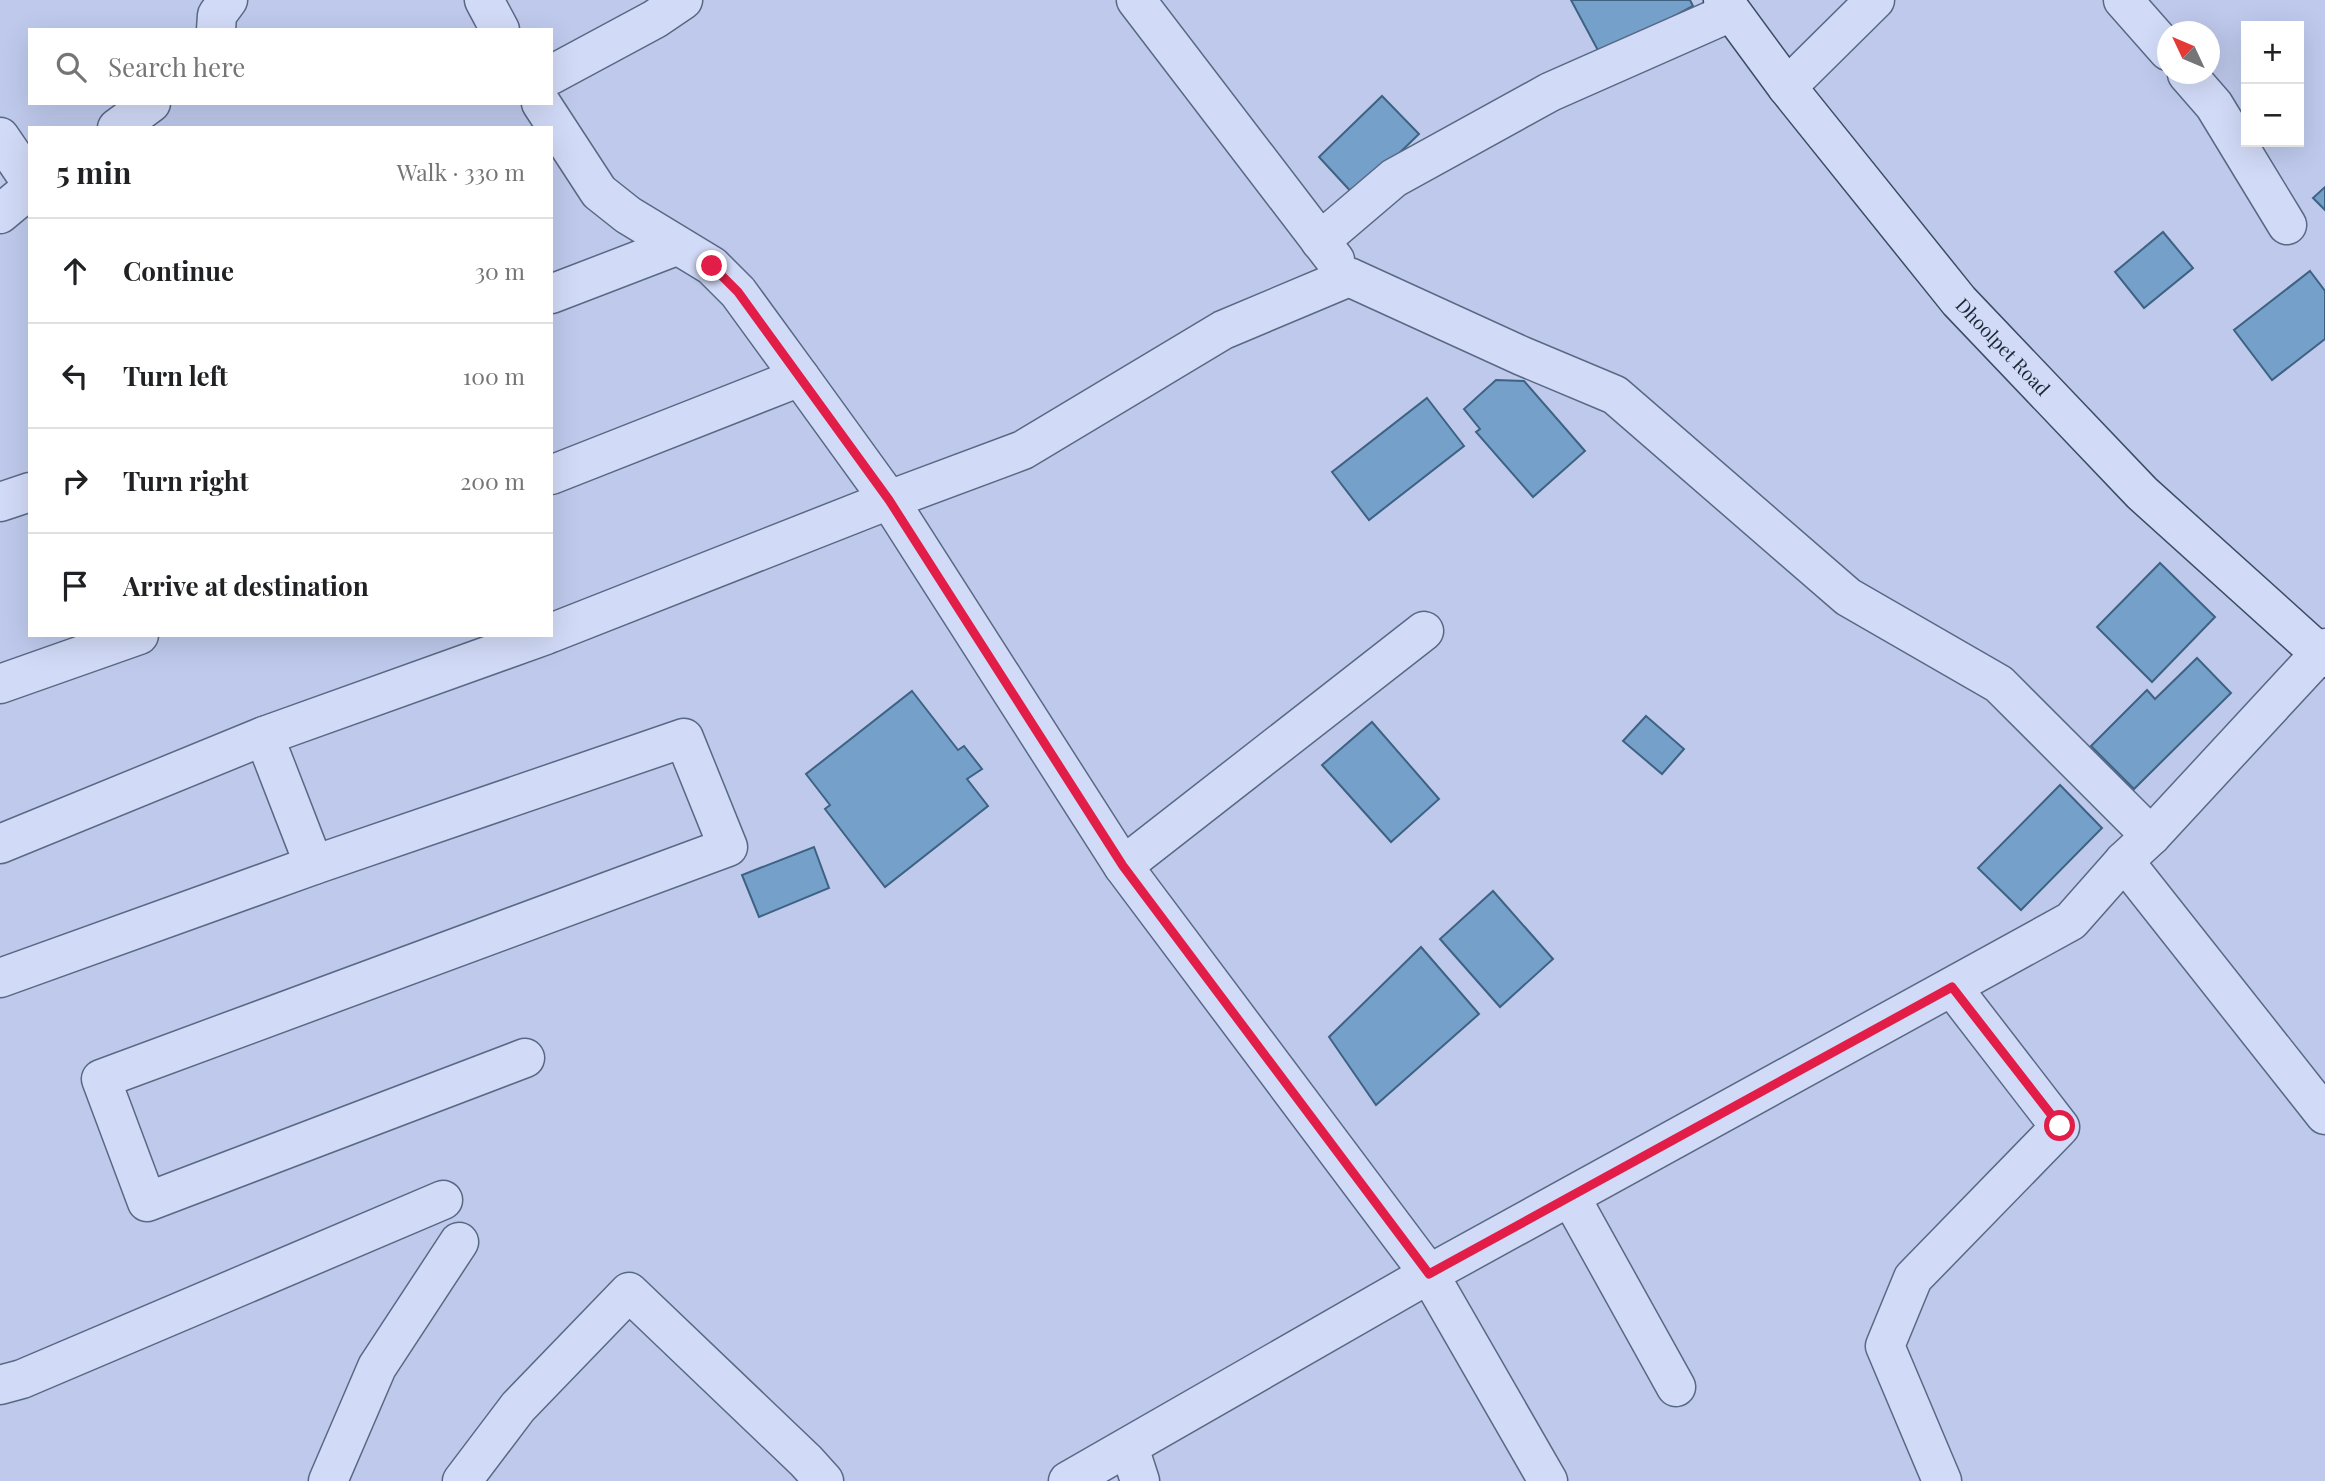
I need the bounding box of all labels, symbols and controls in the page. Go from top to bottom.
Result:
north arrow [2157,21,2220,84]
map controls [2241,21,2304,147]
button: + [2241,21,2304,84]
search box [28,28,553,105]
icon: search [52,48,90,86]
text: Search here [108,49,245,84]
button: − [2241,84,2304,147]
text: 5 min [56,152,131,192]
text: Walk · 330 m [397,156,525,187]
route end [696,250,727,281]
icon: ahead [56,252,94,290]
text: Continue [123,253,234,288]
text: 30 m [475,255,525,286]
street label: Dhoolpet Road [1951,292,2056,401]
icon: left [56,357,94,395]
text: Turn left [123,358,228,393]
text: 100 m [463,360,525,391]
icon: right [56,462,94,500]
text: Turn right [123,463,249,498]
text: 200 m [460,465,525,496]
icon: arrive [56,567,94,605]
text: Arrive at destination [123,568,369,603]
route start [2044,1110,2075,1141]

